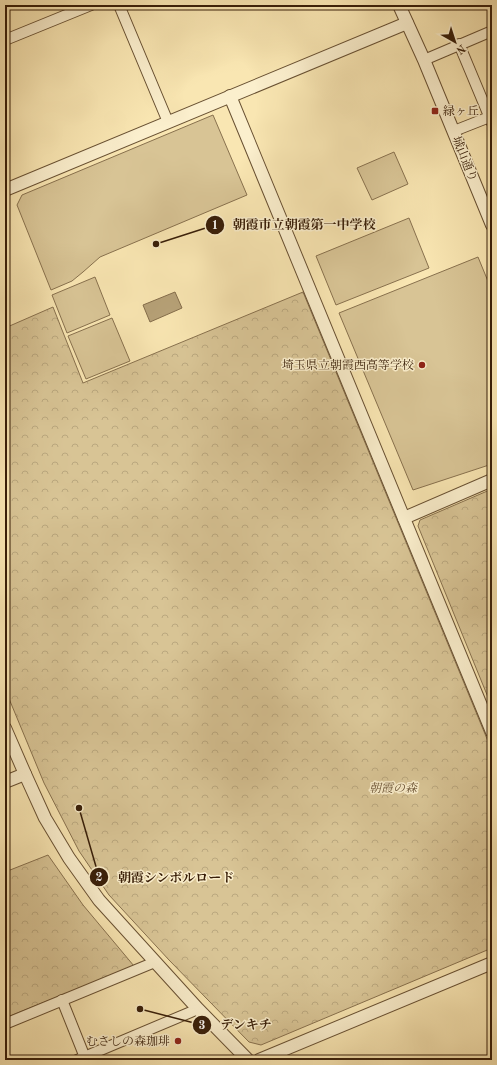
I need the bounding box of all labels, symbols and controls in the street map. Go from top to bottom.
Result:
north arrow [435,22,475,62]
text: N [453,42,467,56]
place label: 緑ヶ丘 [443,104,479,118]
marker: 緑ヶ丘 [430,106,440,116]
street label: 城山通り [450,134,480,184]
callout: 朝霞市立朝霞第一中学校 [205,212,384,237]
text: 朝霞市立朝霞第一中学校 [232,217,376,232]
text: 1 [212,220,218,232]
place label: 埼玉県立朝霞西高等学校 [282,358,414,372]
marker: 埼玉県立朝霞西高等学校 [417,360,427,370]
park label: 朝霞の森 [369,781,419,795]
callout: 朝霞シンボルロード [89,865,242,890]
text: 朝霞シンボルロード [118,870,234,885]
text: 2 [96,872,103,884]
callout: デンキチ [192,1012,280,1037]
text: デンキチ [220,1018,272,1032]
text: 3 [199,1020,206,1032]
place label: むさしの森珈琲 [86,1034,170,1048]
marker: むさしの森珈琲 [173,1036,183,1046]

